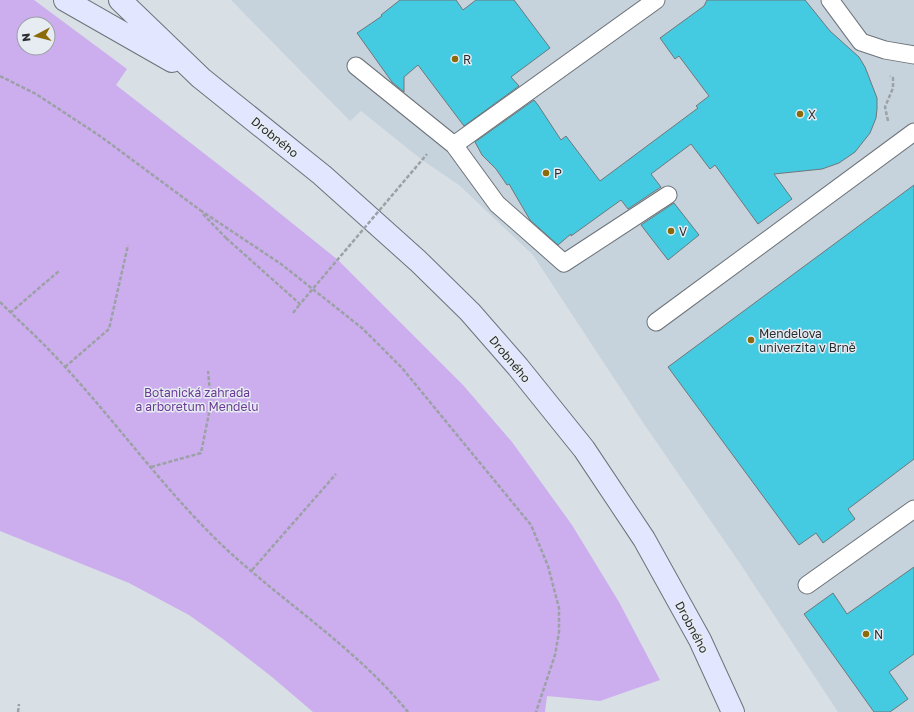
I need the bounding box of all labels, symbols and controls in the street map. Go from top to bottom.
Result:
north arrow [16,16,56,56]
text: N [19,32,33,42]
place label: R [463,52,471,67]
marker: R [450,54,460,64]
place label: X [808,107,816,122]
marker: X [795,109,805,119]
street label: Drobného [248,113,302,161]
place label: P [554,166,562,181]
marker: P [541,168,551,178]
place label: V [679,224,687,239]
marker: V [666,226,676,236]
place label: Mendelova univerzita v Brně [759,326,856,355]
street label: Drobného [486,333,534,385]
marker: Mendelova univerzita v Brně [746,335,756,345]
park label: Botanická zahrada a arboretum Mendelu [135,385,259,414]
street label: Drobného [672,599,712,655]
place label: N [874,627,883,642]
marker: N [861,629,871,639]

